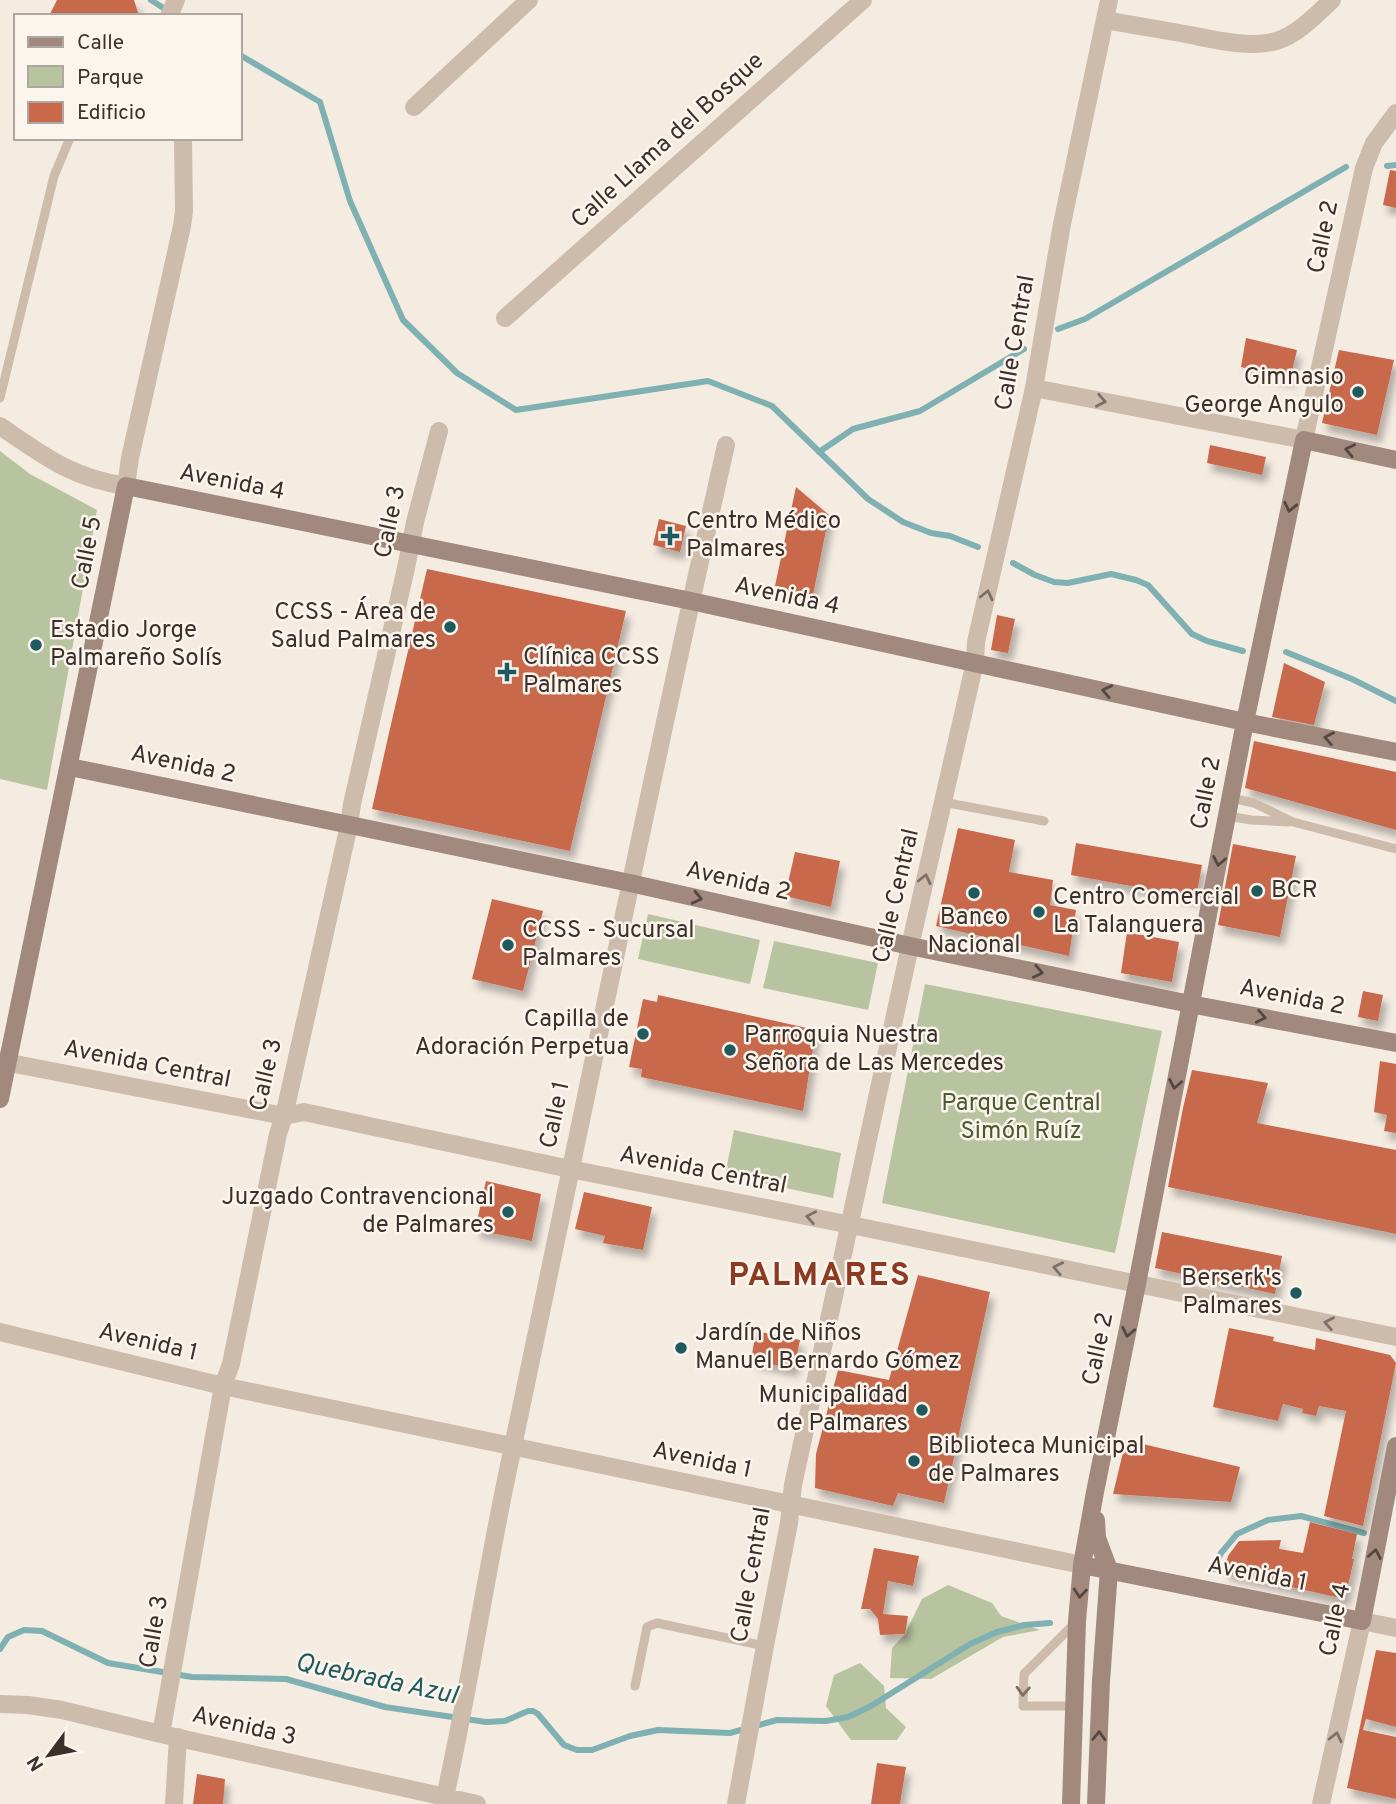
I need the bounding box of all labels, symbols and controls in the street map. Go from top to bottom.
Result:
legend [14,14,242,140]
text: Calle [77,30,124,57]
street label: Calle Llama del Bosque [565,47,771,235]
text: Parque [77,65,144,92]
text: Edificio [77,100,146,127]
street label: Calle 2 [1302,198,1346,276]
street label: Calle Central [989,273,1043,413]
place label: Gimnasio George Angulo [1184,363,1344,421]
marker: Gimnasio George Angulo [1350,384,1366,400]
one-way arrow [1095,392,1107,407]
one-way arrow [1344,443,1356,458]
street label: Avenida 4 [177,458,287,508]
street label: Calle 3 [369,483,413,561]
one-way arrow [1284,501,1299,513]
place label: Centro Médico Palmares [686,507,841,565]
street label: Calle 5 [66,514,110,592]
marker: Centro Médico Palmares [660,526,680,546]
street label: Avenida 4 [732,571,842,623]
one-way arrow [978,589,993,601]
place label: CCSS - Área de Salud Palmares [271,596,436,656]
place label: Estadio Jorge Palmareño Solís [50,616,222,674]
marker: CCSS - Área de Salud Palmares [442,619,458,635]
marker: Estadio Jorge Palmareño Solís [28,637,44,653]
place label: Clínica CCSS Palmares [523,643,660,701]
marker: Clínica CCSS Palmares [497,662,517,682]
one-way arrow [1101,685,1113,700]
one-way arrow [1323,732,1335,747]
street label: Avenida 2 [128,739,238,791]
street label: Calle 2 [1185,754,1229,832]
street label: Calle Central [867,826,927,966]
street label: Avenida 2 [683,855,793,909]
one-way arrow [1212,855,1227,867]
one-way arrow [917,873,932,885]
place label: BCR [1271,876,1318,906]
place label: Centro Comercial La Talanguera [1053,883,1239,941]
marker: BCR [1249,883,1265,899]
marker: Banco Nacional [966,885,982,901]
one-way arrow [690,889,702,904]
place label: Banco Nacional [927,903,1021,961]
marker: Centro Comercial La Talanguera [1031,904,1047,920]
place label: CCSS - Sucursal Palmares [522,916,695,974]
marker: CCSS - Sucursal Palmares [500,937,516,953]
one-way arrow [1032,964,1044,979]
street label: Avenida 2 [1237,973,1347,1023]
place label: Capilla de Adoración Perpetua [415,1005,629,1063]
one-way arrow [1255,1009,1267,1024]
place label: Parroquia Nuestra Señora de Las Mercedes [744,1021,1004,1079]
marker: Capilla de Adoración Perpetua [635,1026,651,1042]
street label: Avenida Central [61,1034,233,1096]
street label: Calle 3 [244,1036,290,1114]
marker: Parroquia Nuestra Señora de Las Mercedes [722,1042,738,1058]
one-way arrow [1168,1078,1183,1090]
street label: Calle 1 [534,1079,578,1151]
park label: Parque Central Simón Ruíz [941,1089,1101,1147]
street label: Avenida Central [617,1140,789,1202]
place label: Juzgado Contravencional de Palmares [222,1183,494,1241]
marker: Juzgado Contravencional de Palmares [500,1204,516,1220]
one-way arrow [805,1210,817,1225]
district label: PALMARES [728,1257,912,1297]
one-way arrow [1052,1261,1064,1276]
place label: Berserk's Palmares [1181,1264,1282,1322]
marker: Berserk's Palmares [1288,1285,1304,1301]
street label: Calle 2 [1077,1310,1121,1388]
street label: Avenida 1 [96,1317,200,1369]
one-way arrow [1323,1317,1335,1332]
place label: Jardín de Niños Manuel Bernardo Gómez [695,1319,960,1377]
one-way arrow [1121,1326,1136,1338]
marker: Jardín de Niños Manuel Bernardo Gómez [673,1340,689,1356]
place label: Municipalidad de Palmares [758,1381,908,1439]
marker: Municipalidad de Palmares [914,1402,930,1418]
place label: Biblioteca Municipal de Palmares [928,1432,1145,1490]
street label: Avenida 1 [650,1436,754,1486]
marker: Biblioteca Municipal de Palmares [906,1453,922,1469]
street label: Calle Central [725,1505,779,1645]
one-way arrow [1366,1548,1381,1560]
street label: Avenida 1 [1205,1551,1309,1599]
street label: Calle 4 [1314,1581,1358,1659]
one-way arrow [1073,1588,1088,1599]
street label: Calle 3 [134,1593,176,1671]
water label: Quebrada Azul [292,1647,461,1714]
one-way arrow [1016,1686,1031,1697]
street label: Avenida 3 [189,1700,299,1754]
north arrow [14,1720,84,1790]
one-way arrow [1091,1730,1106,1741]
one-way arrow [1327,1731,1342,1743]
text: N [22,1751,50,1775]

